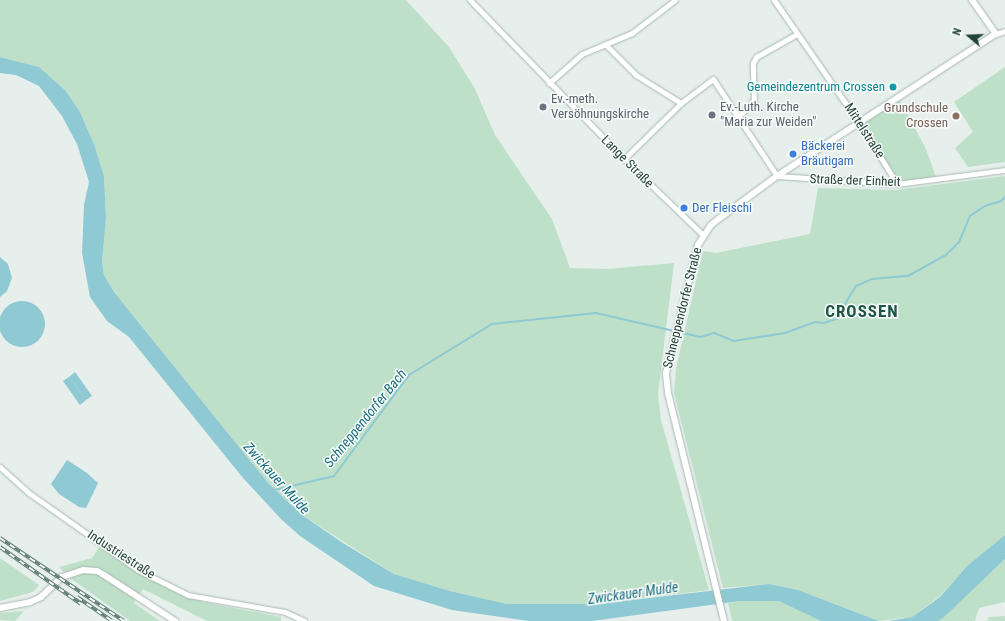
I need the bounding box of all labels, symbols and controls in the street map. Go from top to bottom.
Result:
north arrow [949,16,989,56]
text: N [950,27,964,37]
place label: Gemeindezentrum Crossen [747,79,885,95]
marker: Gemeindezentrum Crossen [888,82,898,92]
place label: Ev.-meth. Versöhnungskirche [551,92,649,123]
place label: Ev.-Luth. Kirche "Maria zur Weiden" [720,100,816,131]
street label: Mittelstraße [841,101,887,161]
place label: Grundschule Crossen [884,101,948,132]
marker: Ev.-meth. Versöhnungskirche [538,102,548,112]
marker: Ev.-Luth. Kirche "Maria zur Weiden" [707,110,717,120]
marker: Grundschule Crossen [951,111,961,121]
street label: Lange Straße [598,133,656,191]
place label: Bäckerei Bräutigam [801,139,854,170]
marker: Bäckerei Bräutigam [788,149,798,159]
street label: Straße der Einheit [809,172,901,190]
place label: Der Fleischi [692,200,752,216]
marker: Der Fleischi [679,203,689,213]
street label: Schneppendorfer Straße [660,246,706,370]
district label: CROSSEN [825,302,899,322]
water label: Schneppendorfer Bach [320,365,410,471]
water label: Zwickauer Mulde [240,439,314,517]
street label: Industriestraße [84,527,158,583]
water label: Zwickauer Mulde [587,578,679,608]

